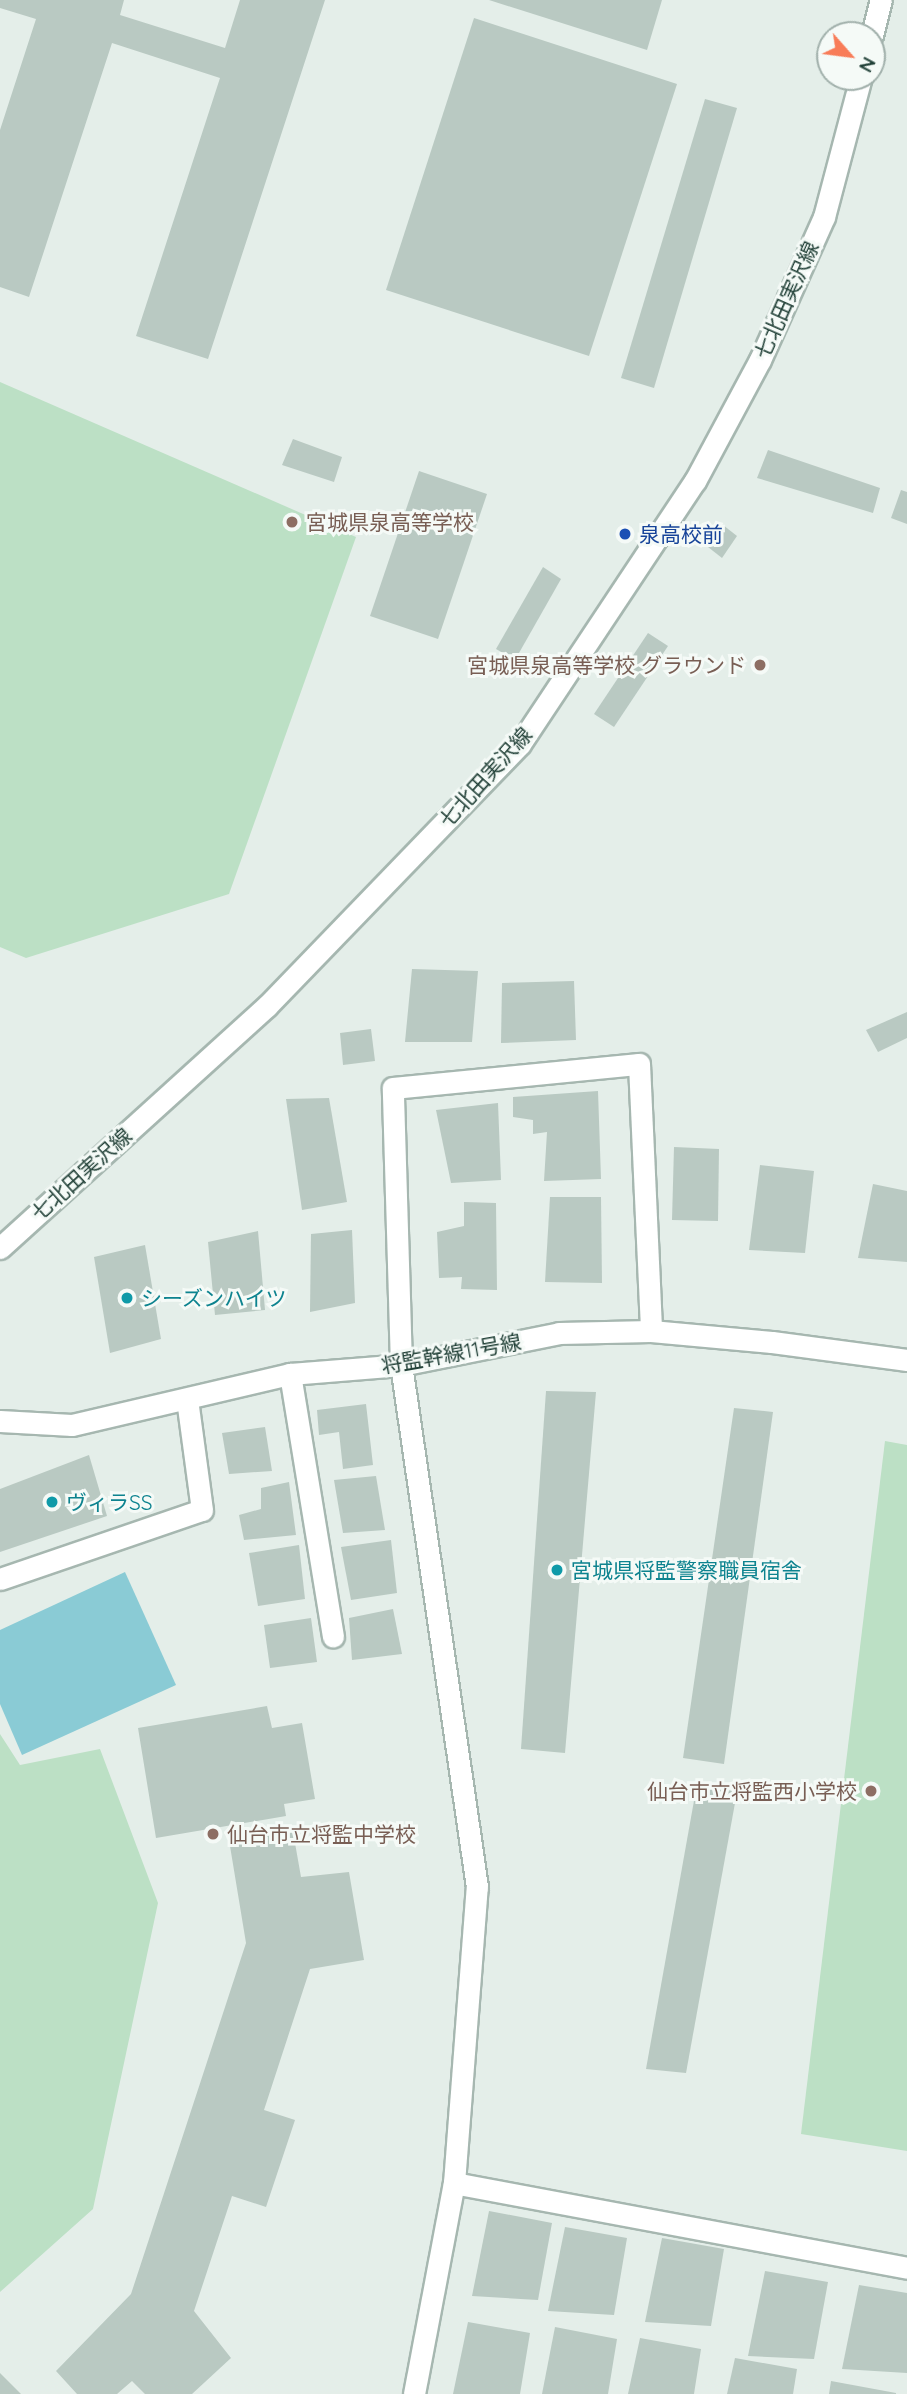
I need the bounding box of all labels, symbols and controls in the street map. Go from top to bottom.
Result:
north arrow [816,21,886,91]
text: N [854,53,882,77]
street label: 七北田実沢線 [749,237,823,363]
place label: 宮城県泉高等学校 [306,509,474,535]
marker: 宮城県泉高等学校 [284,514,300,530]
place label: 泉高校前 [639,521,723,547]
marker: 泉高校前 [617,526,633,542]
place label: 宮城県泉高等学校 グラウンド [467,652,746,678]
marker: 宮城県泉高等学校 グラウンド [752,657,768,673]
street label: 七北田実沢線 [433,722,537,832]
street label: 七北田実沢線 [26,1122,136,1226]
place label: シーズンハイツ [141,1285,288,1311]
marker: シーズンハイツ [119,1290,135,1306]
street label: 将監幹線11号線 [379,1328,523,1378]
place label: ヴィラSS [66,1489,153,1515]
marker: ヴィラSS [44,1494,60,1510]
place label: 宮城県将監警察職員宿舎 [571,1557,802,1583]
marker: 宮城県将監警察職員宿舎 [549,1562,565,1578]
place label: 仙台市立将監西小学校 [647,1778,857,1804]
marker: 仙台市立将監西小学校 [863,1783,879,1799]
place label: 仙台市立将監中学校 [227,1821,416,1847]
marker: 仙台市立将監中学校 [205,1826,221,1842]

